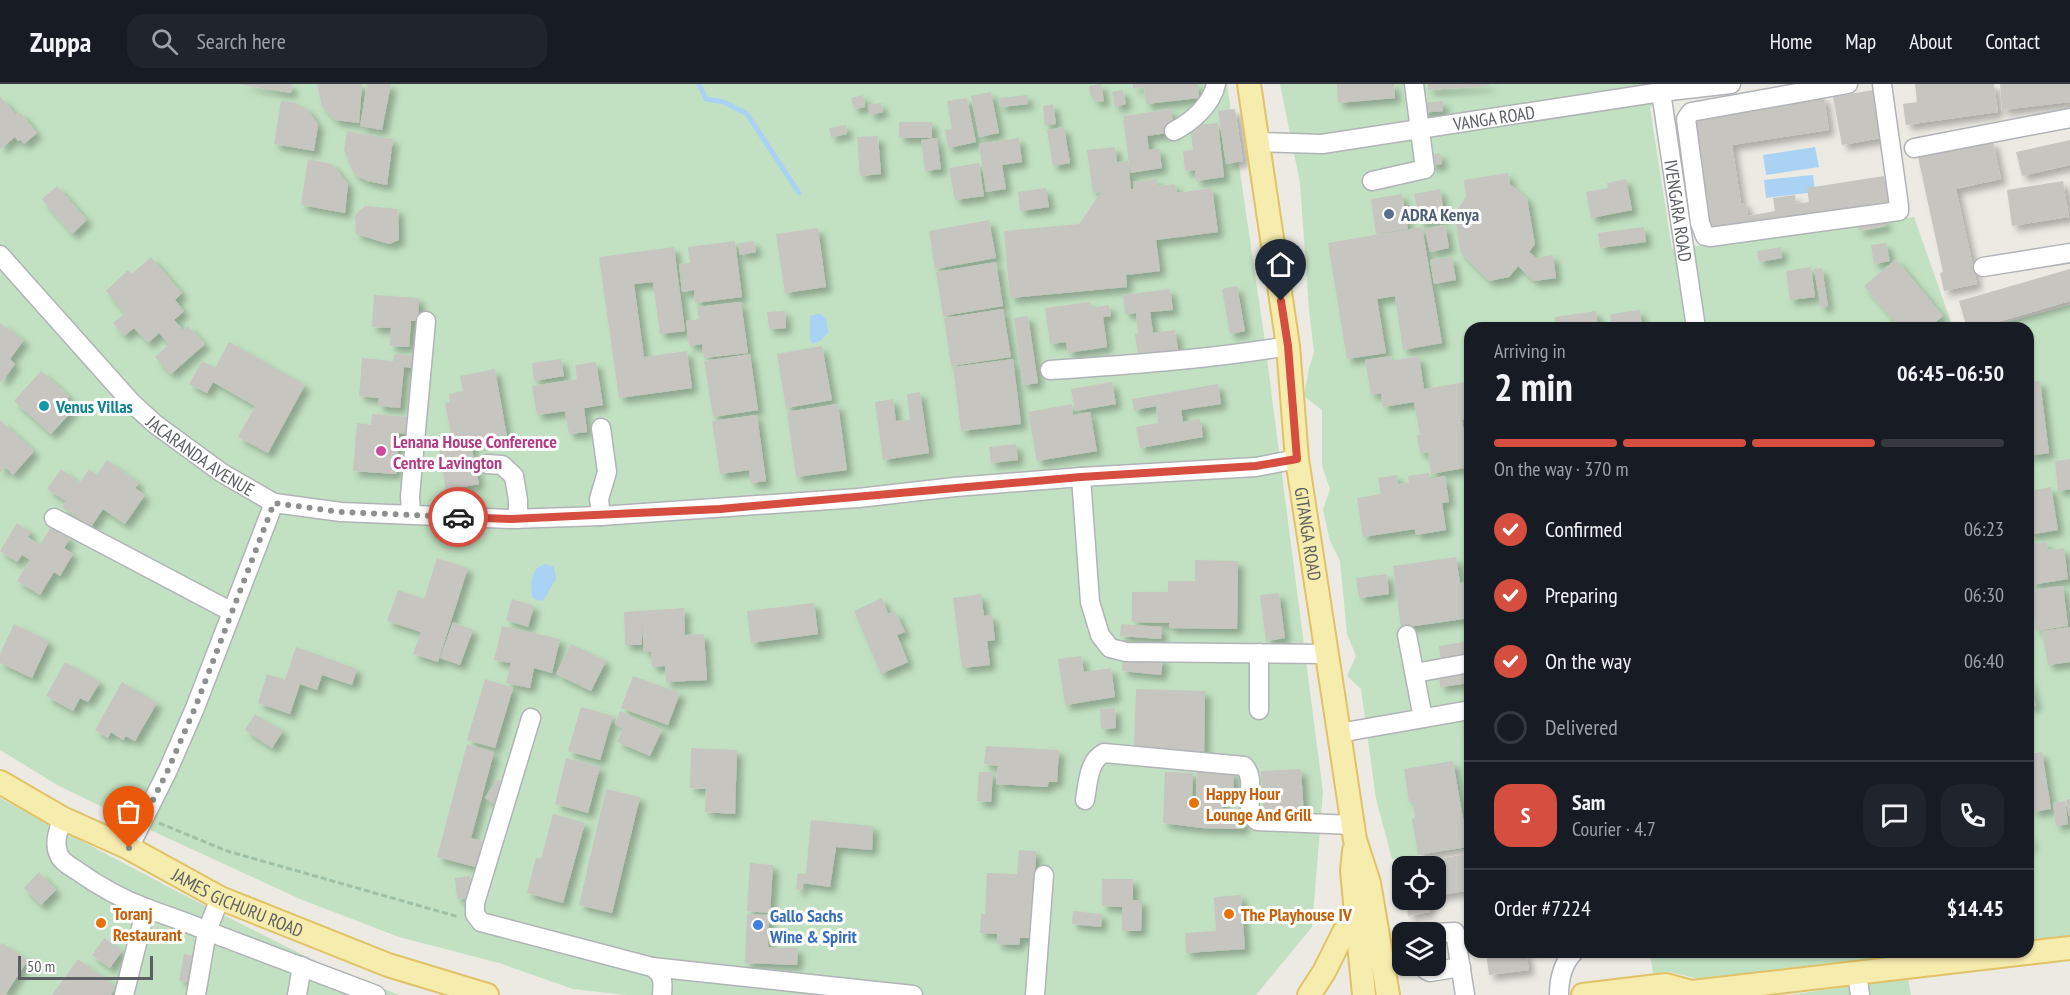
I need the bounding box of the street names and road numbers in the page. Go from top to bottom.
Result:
street label: VANGA ROAD [1451,100,1536,135]
street label: IVENGARA ROAD [1660,158,1698,263]
street label: JACARANDA AVENUE [141,410,259,501]
street label: GITANGA ROAD [1290,485,1327,582]
street label: JAMES GICHURU ROAD [167,862,307,942]

